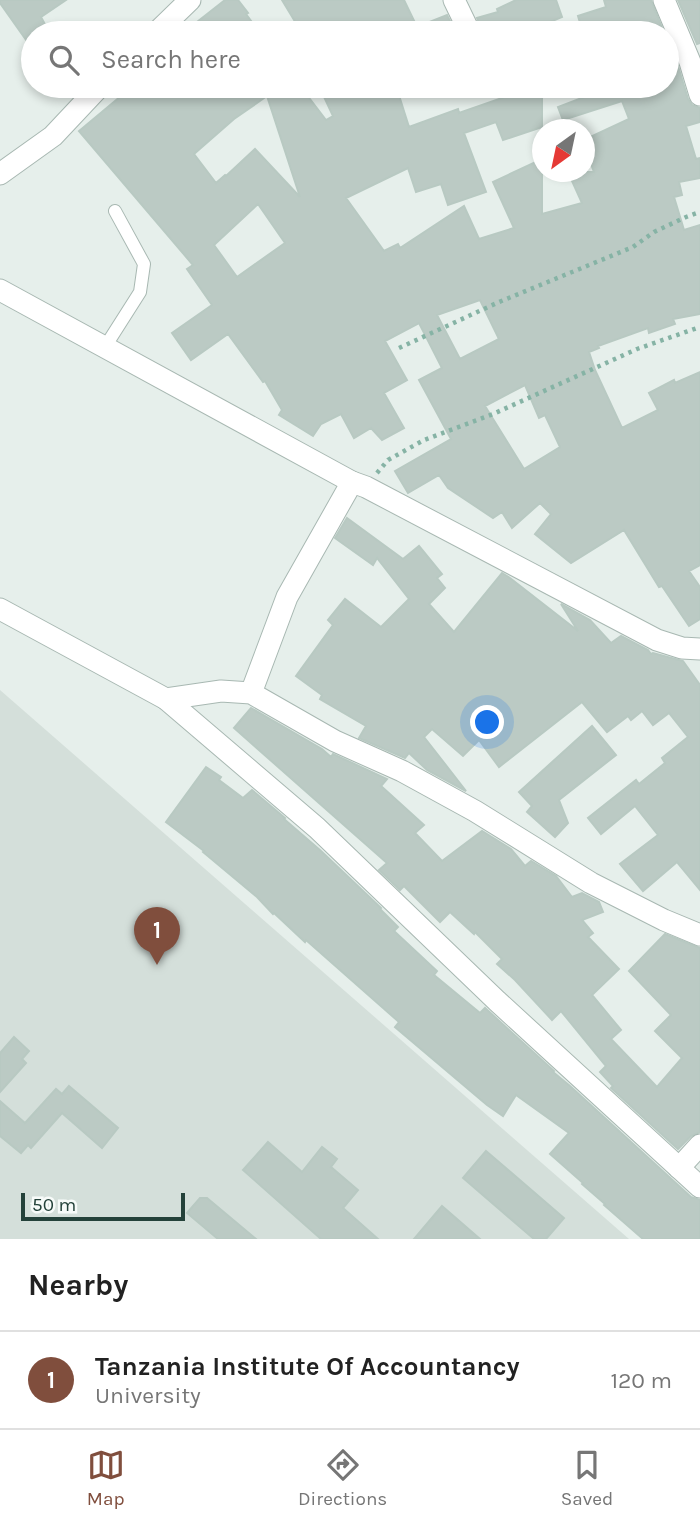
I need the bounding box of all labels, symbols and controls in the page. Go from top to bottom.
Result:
search box [21,21,679,98]
icon: search [45,41,83,79]
text: Search here [101,44,241,75]
north arrow [532,119,595,182]
your location [470,705,504,739]
pin: 1 [134,907,180,965]
scale bar [21,1190,186,1222]
text: 50 m [32,1194,76,1216]
text: Nearby [28,1267,128,1303]
text: Tanzania Institute Of Accountancy [95,1351,520,1382]
text: 1 [47,1367,55,1394]
text: 120 m [610,1367,672,1394]
text: University [95,1382,201,1409]
tab: Map [87,1446,125,1510]
tab: Directions [298,1446,387,1510]
tab: Saved [561,1446,613,1510]

